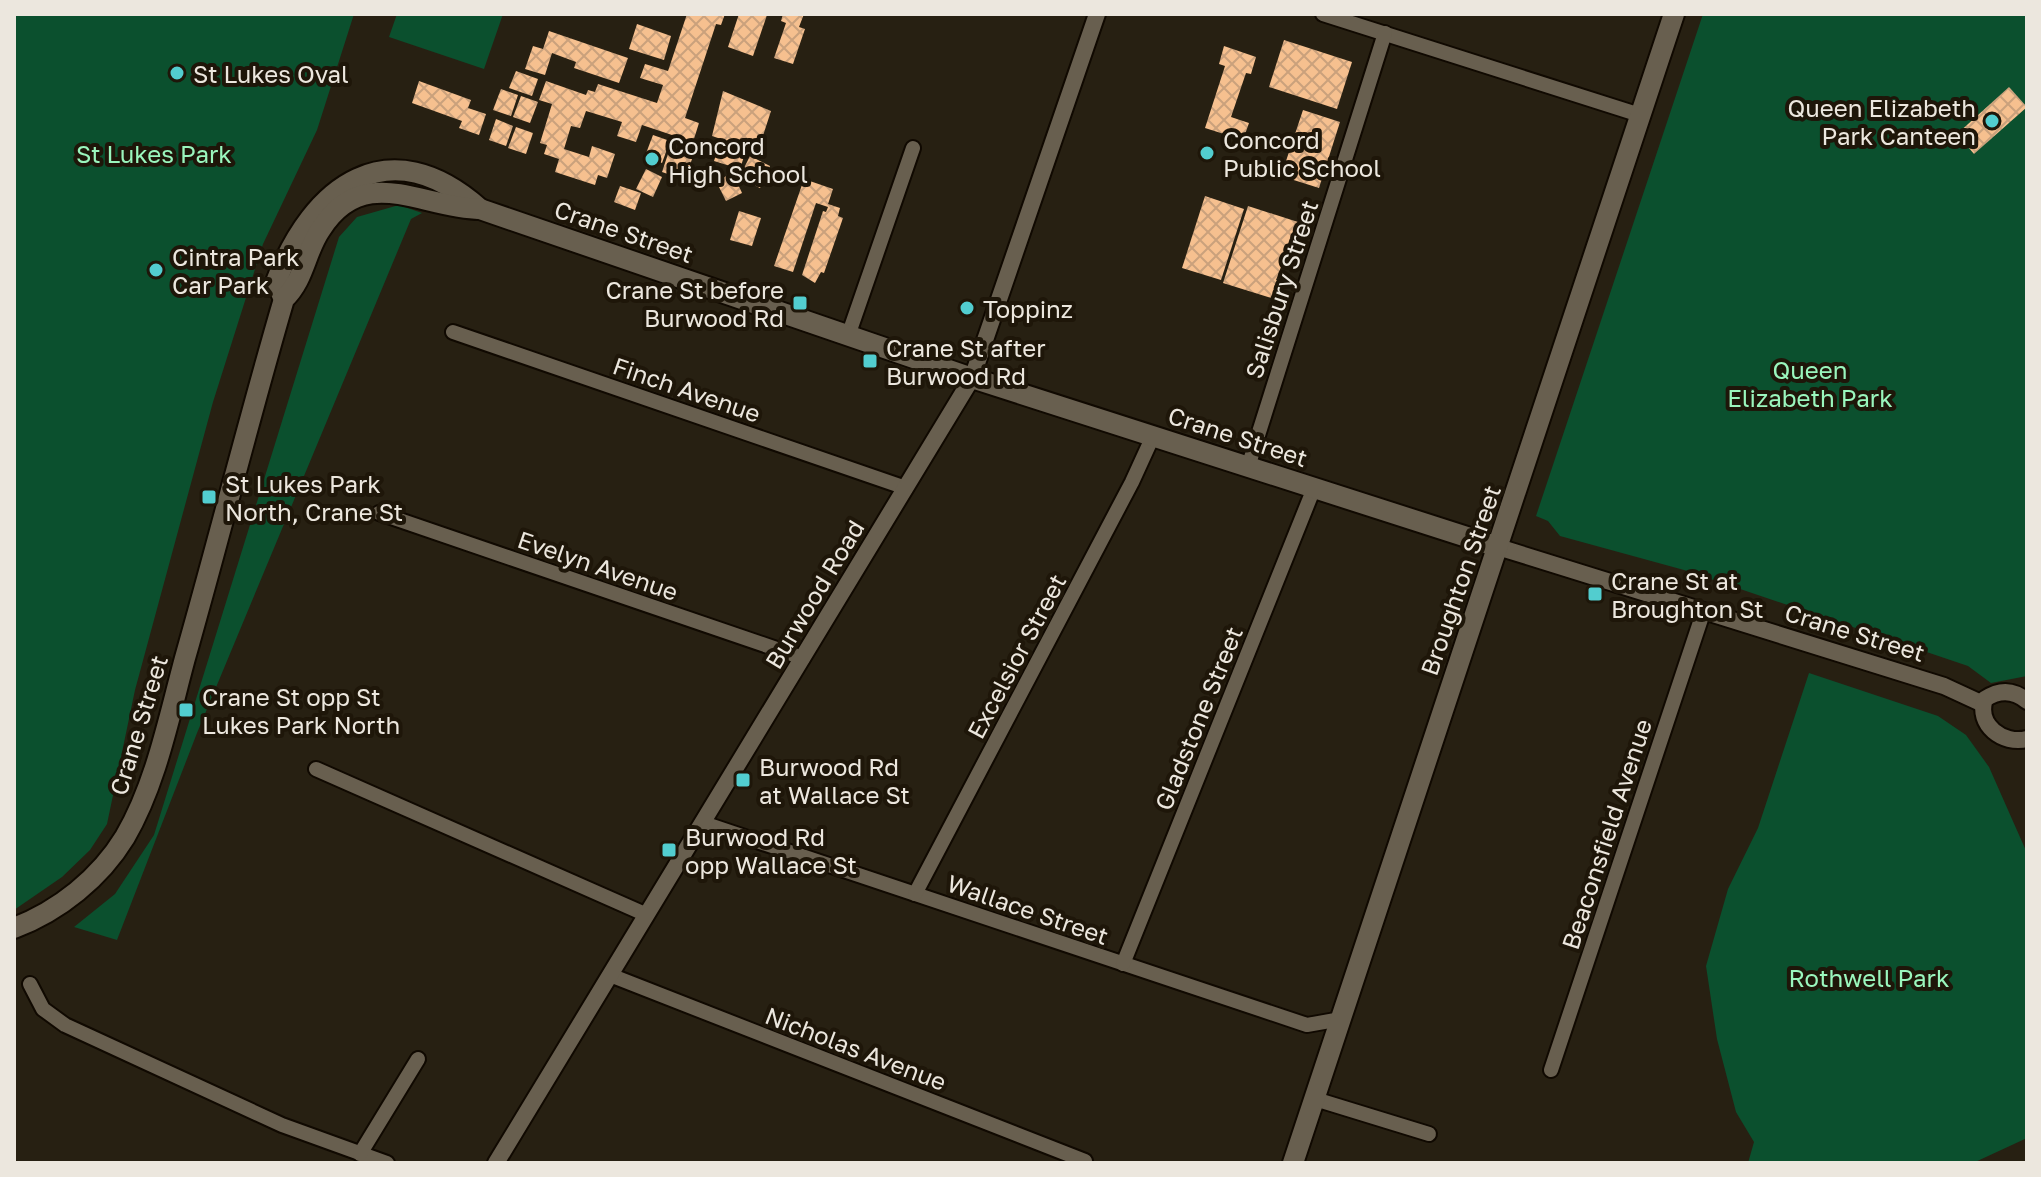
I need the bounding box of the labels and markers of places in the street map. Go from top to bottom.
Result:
place label: St Lukes Oval [193,59,349,88]
marker: St Lukes Oval [168,64,186,82]
place label: Queen Elizabeth Park Canteen [1788,93,1976,150]
marker: Queen Elizabeth Park Canteen [1983,112,2001,130]
place label: Concord Public School [1223,125,1381,182]
place label: Concord High School [668,131,808,188]
marker: Concord Public School [1198,144,1216,162]
marker: Concord High School [643,150,661,168]
place label: Cintra Park Car Park [172,242,300,299]
marker: Cintra Park Car Park [147,261,165,279]
place label: Crane St before Burwood Rd [605,275,784,332]
marker: Crane St before Burwood Rd [791,294,809,312]
place label: Toppinz [983,294,1073,323]
marker: Toppinz [958,299,976,317]
place label: Crane St after Burwood Rd [886,333,1046,390]
marker: Crane St after Burwood Rd [861,352,879,370]
place label: St Lukes Park North, Crane St [225,469,403,526]
marker: St Lukes Park North, Crane St [200,488,218,506]
place label: Crane St at Broughton St [1611,566,1764,623]
marker: Crane St at Broughton St [1586,585,1604,603]
place label: Crane St opp St Lukes Park North [202,682,400,739]
marker: Crane St opp St Lukes Park North [177,701,195,719]
place label: Burwood Rd at Wallace St [759,752,910,809]
marker: Burwood Rd at Wallace St [734,771,752,789]
place label: Burwood Rd opp Wallace St [685,822,857,879]
marker: Burwood Rd opp Wallace St [660,841,678,859]

